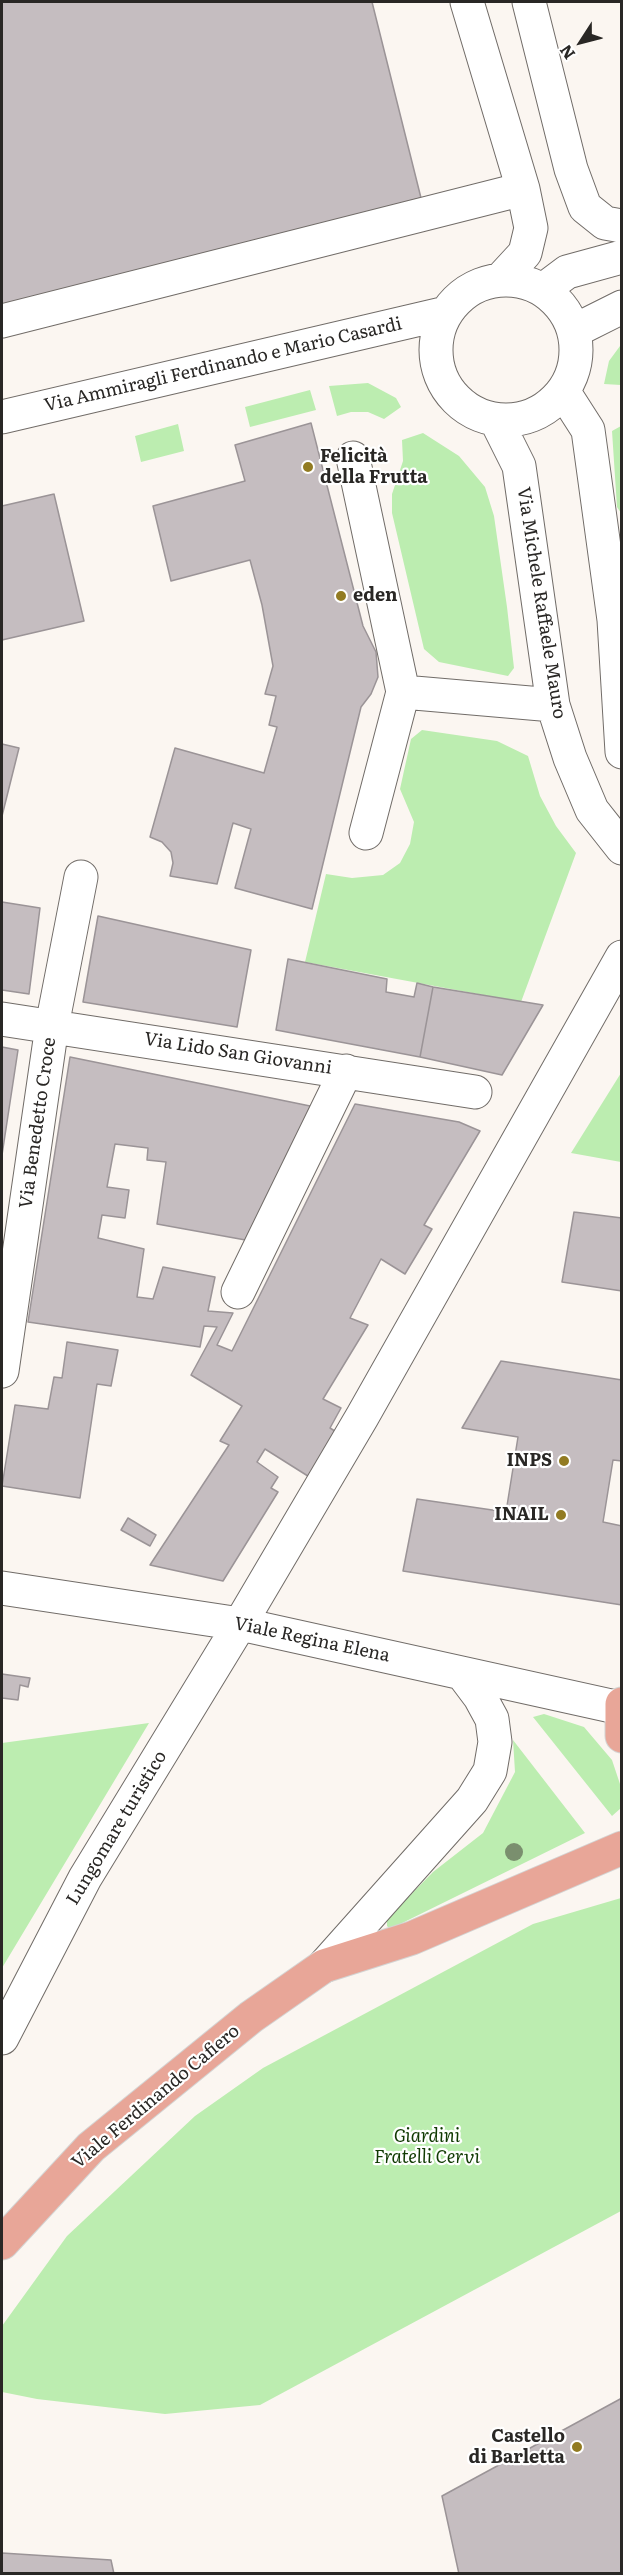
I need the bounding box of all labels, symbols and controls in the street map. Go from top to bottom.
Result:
north arrow [551,12,611,72]
text: N [553,40,580,65]
street label: Via Ammiragli Ferdinando e Mario Casardi [42,313,404,417]
place label: Felicità della Frutta [320,446,428,488]
marker: Felicità della Frutta [301,460,315,474]
street label: Via Michele Raffaele Mauro [512,485,570,721]
place label: eden [353,585,397,607]
marker: eden [334,589,348,603]
street label: Via Lido San Giovanni [143,1028,333,1080]
street label: Via Benedetto Croce [15,1036,61,1210]
place label: INPS [507,1450,552,1472]
marker: INPS [557,1454,571,1468]
place label: INAIL [494,1504,549,1526]
marker: INAIL [554,1508,568,1522]
street label: Viale Regina Elena [232,1613,392,1667]
street label: Lungomare turistico [62,1747,172,1909]
street label: Viale Ferdinando Cafiero [68,2020,244,2174]
park label: Giardini Fratelli Cervi [374,2126,480,2168]
place label: Castello di Barletta [469,2426,565,2468]
marker: Castello di Barletta [570,2440,584,2454]

